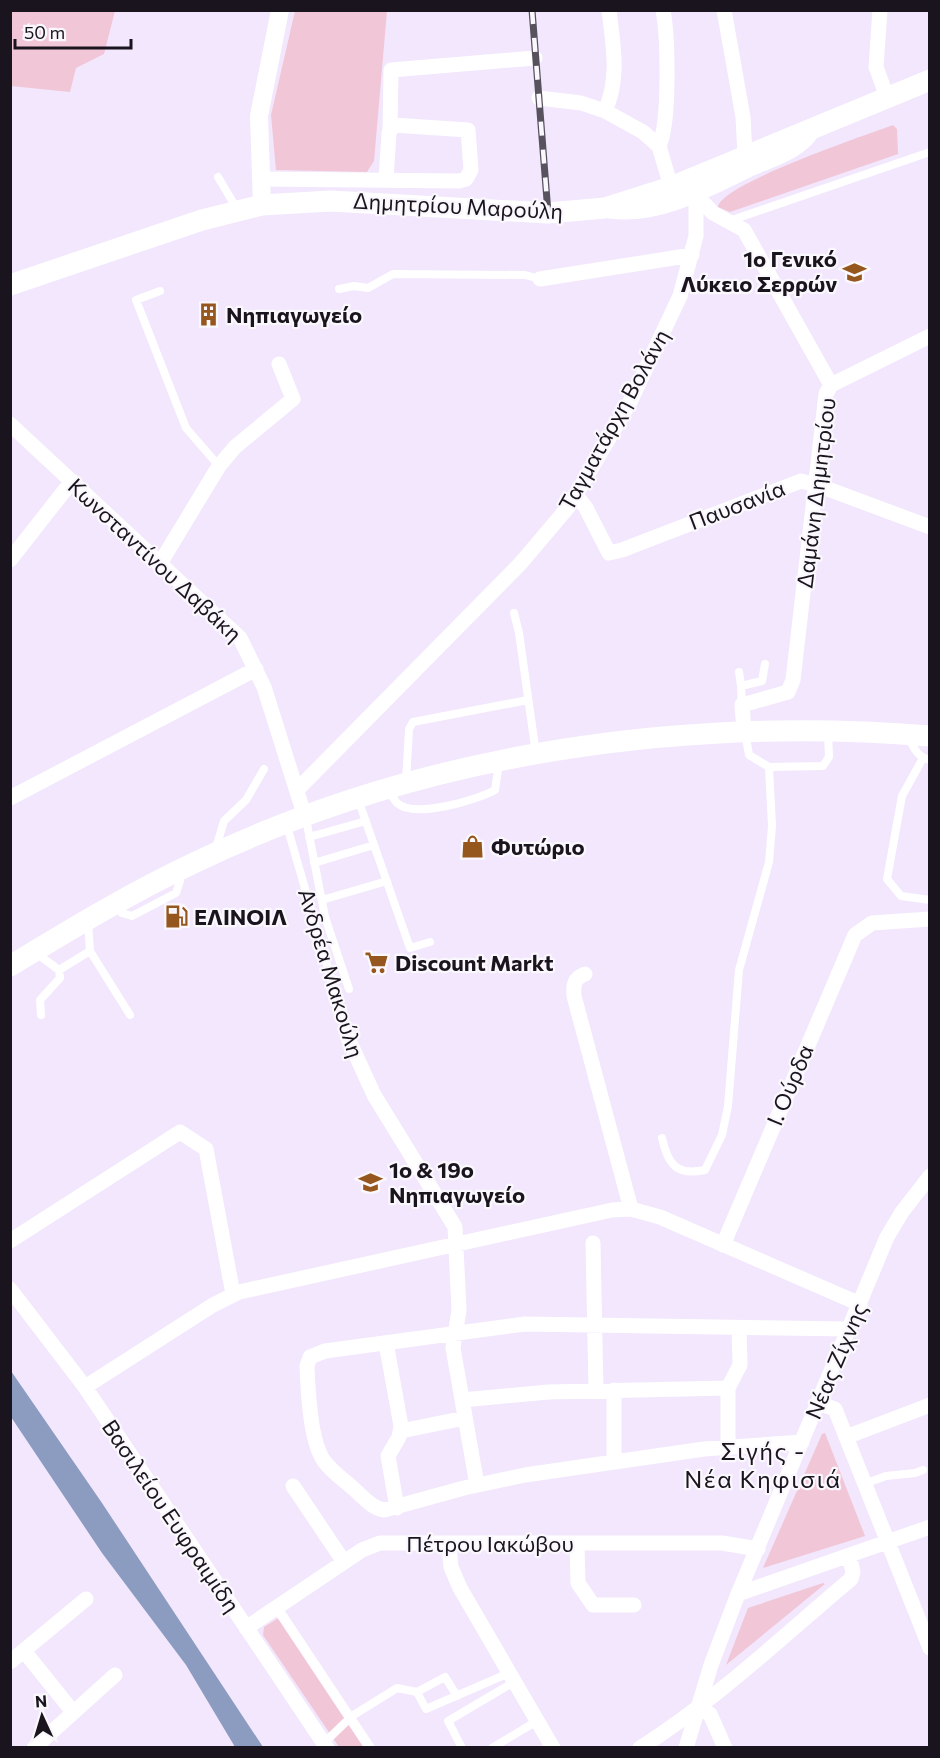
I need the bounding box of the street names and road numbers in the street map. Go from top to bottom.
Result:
street label: Δημητρίου Μαρούλη [352,187,564,224]
street label: Ταγματάρχη Βολάνη [552,324,675,515]
street label: Δαμάνη Δημητρίου [790,396,841,590]
street label: Κωνσταντίνου Δαβάκη [63,472,248,647]
street label: Παυσανία [685,474,789,535]
street label: Ανδρέα Μακούλη [293,885,370,1061]
street label: Ι. Ούρδα [760,1040,819,1129]
street label: Νέας Ζίχνης [799,1299,872,1423]
street label: Βασιλείου Ευφραιμίδη [97,1414,246,1617]
street label: Πέτρου Ιακώβου [406,1530,574,1557]

